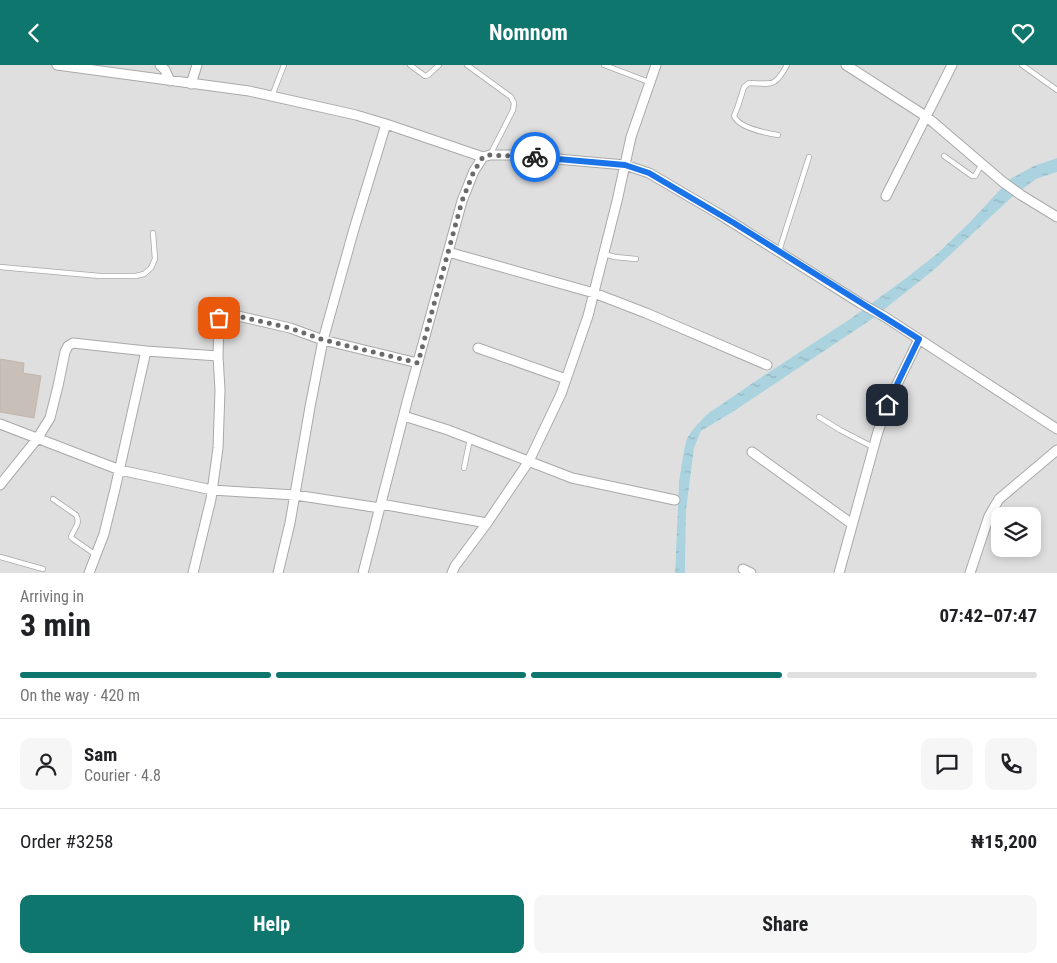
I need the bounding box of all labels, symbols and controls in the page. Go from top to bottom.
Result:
icon: back [20,19,48,47]
icon: heart [1009,19,1037,47]
text: Nomnom [489,20,568,45]
courier [510,132,560,182]
icon: bike [521,143,549,171]
pin [198,297,240,339]
icon: bag [205,304,233,332]
pin [866,384,908,426]
icon: home [873,391,901,419]
map controls [991,507,1041,557]
button: layers [991,507,1041,557]
text: Arriving in [20,587,84,606]
text: 07:42–07:47 [939,604,1037,627]
text: 3 min [20,606,91,644]
text: On the way · 420 m [20,686,140,705]
button: person [20,738,72,790]
button: chat [921,738,973,790]
button: phone [985,738,1037,790]
text: Sam [84,743,117,766]
text: Courier · 4.8 [84,766,161,785]
text: Order #3258 [20,830,113,853]
text: ₦15,200 [971,830,1037,853]
button: Help [20,895,524,953]
button: Share [534,895,1037,953]

